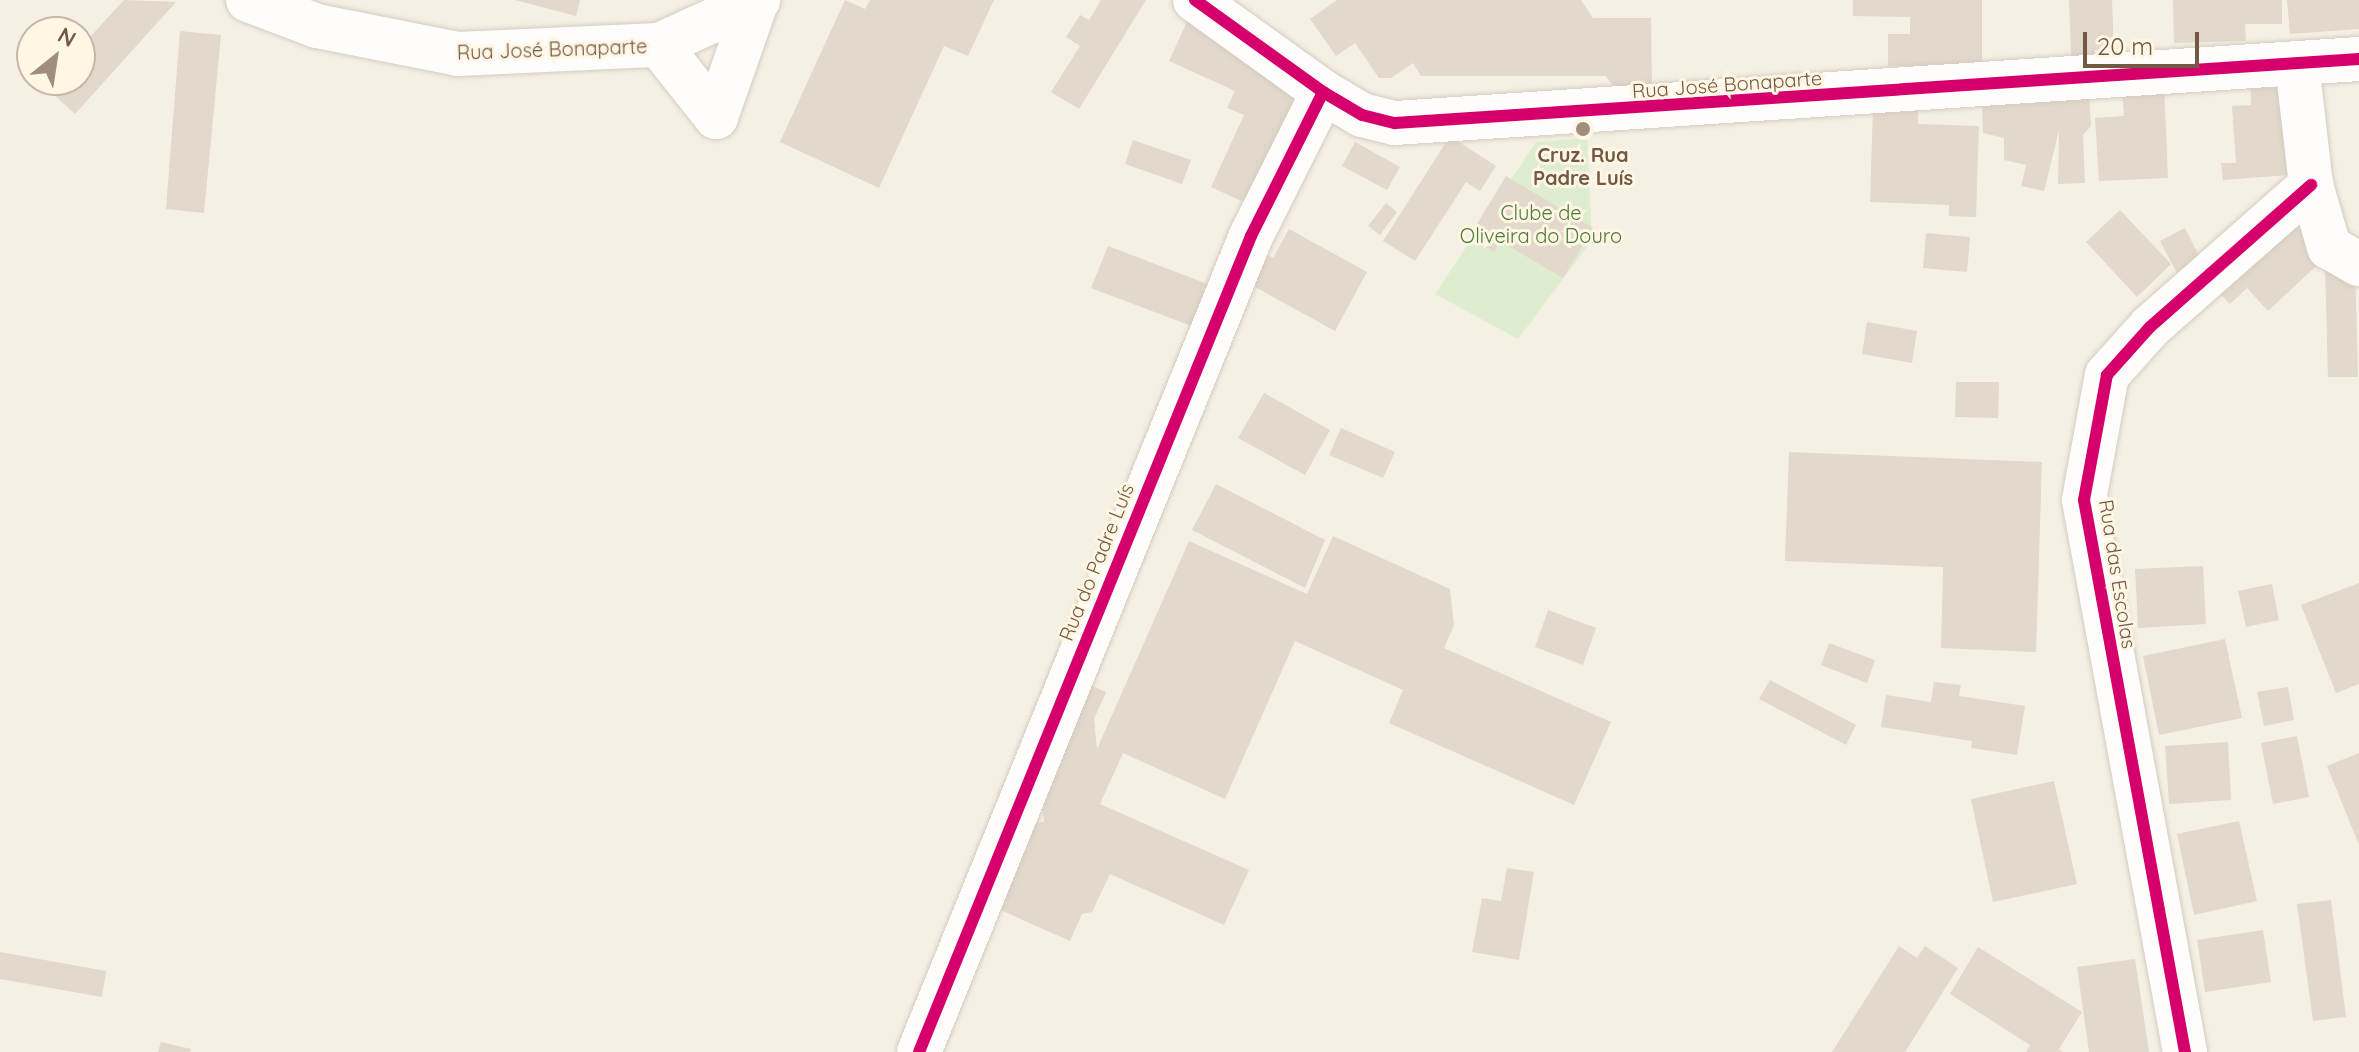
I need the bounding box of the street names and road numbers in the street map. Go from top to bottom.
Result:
street label: Rua José Bonaparte [456,34,648,64]
street label: Rua José Bonaparte [1631,65,1823,103]
street label: Rua do Padre Luís [1053,480,1139,644]
street label: Rua das Escolas [2094,498,2142,650]

